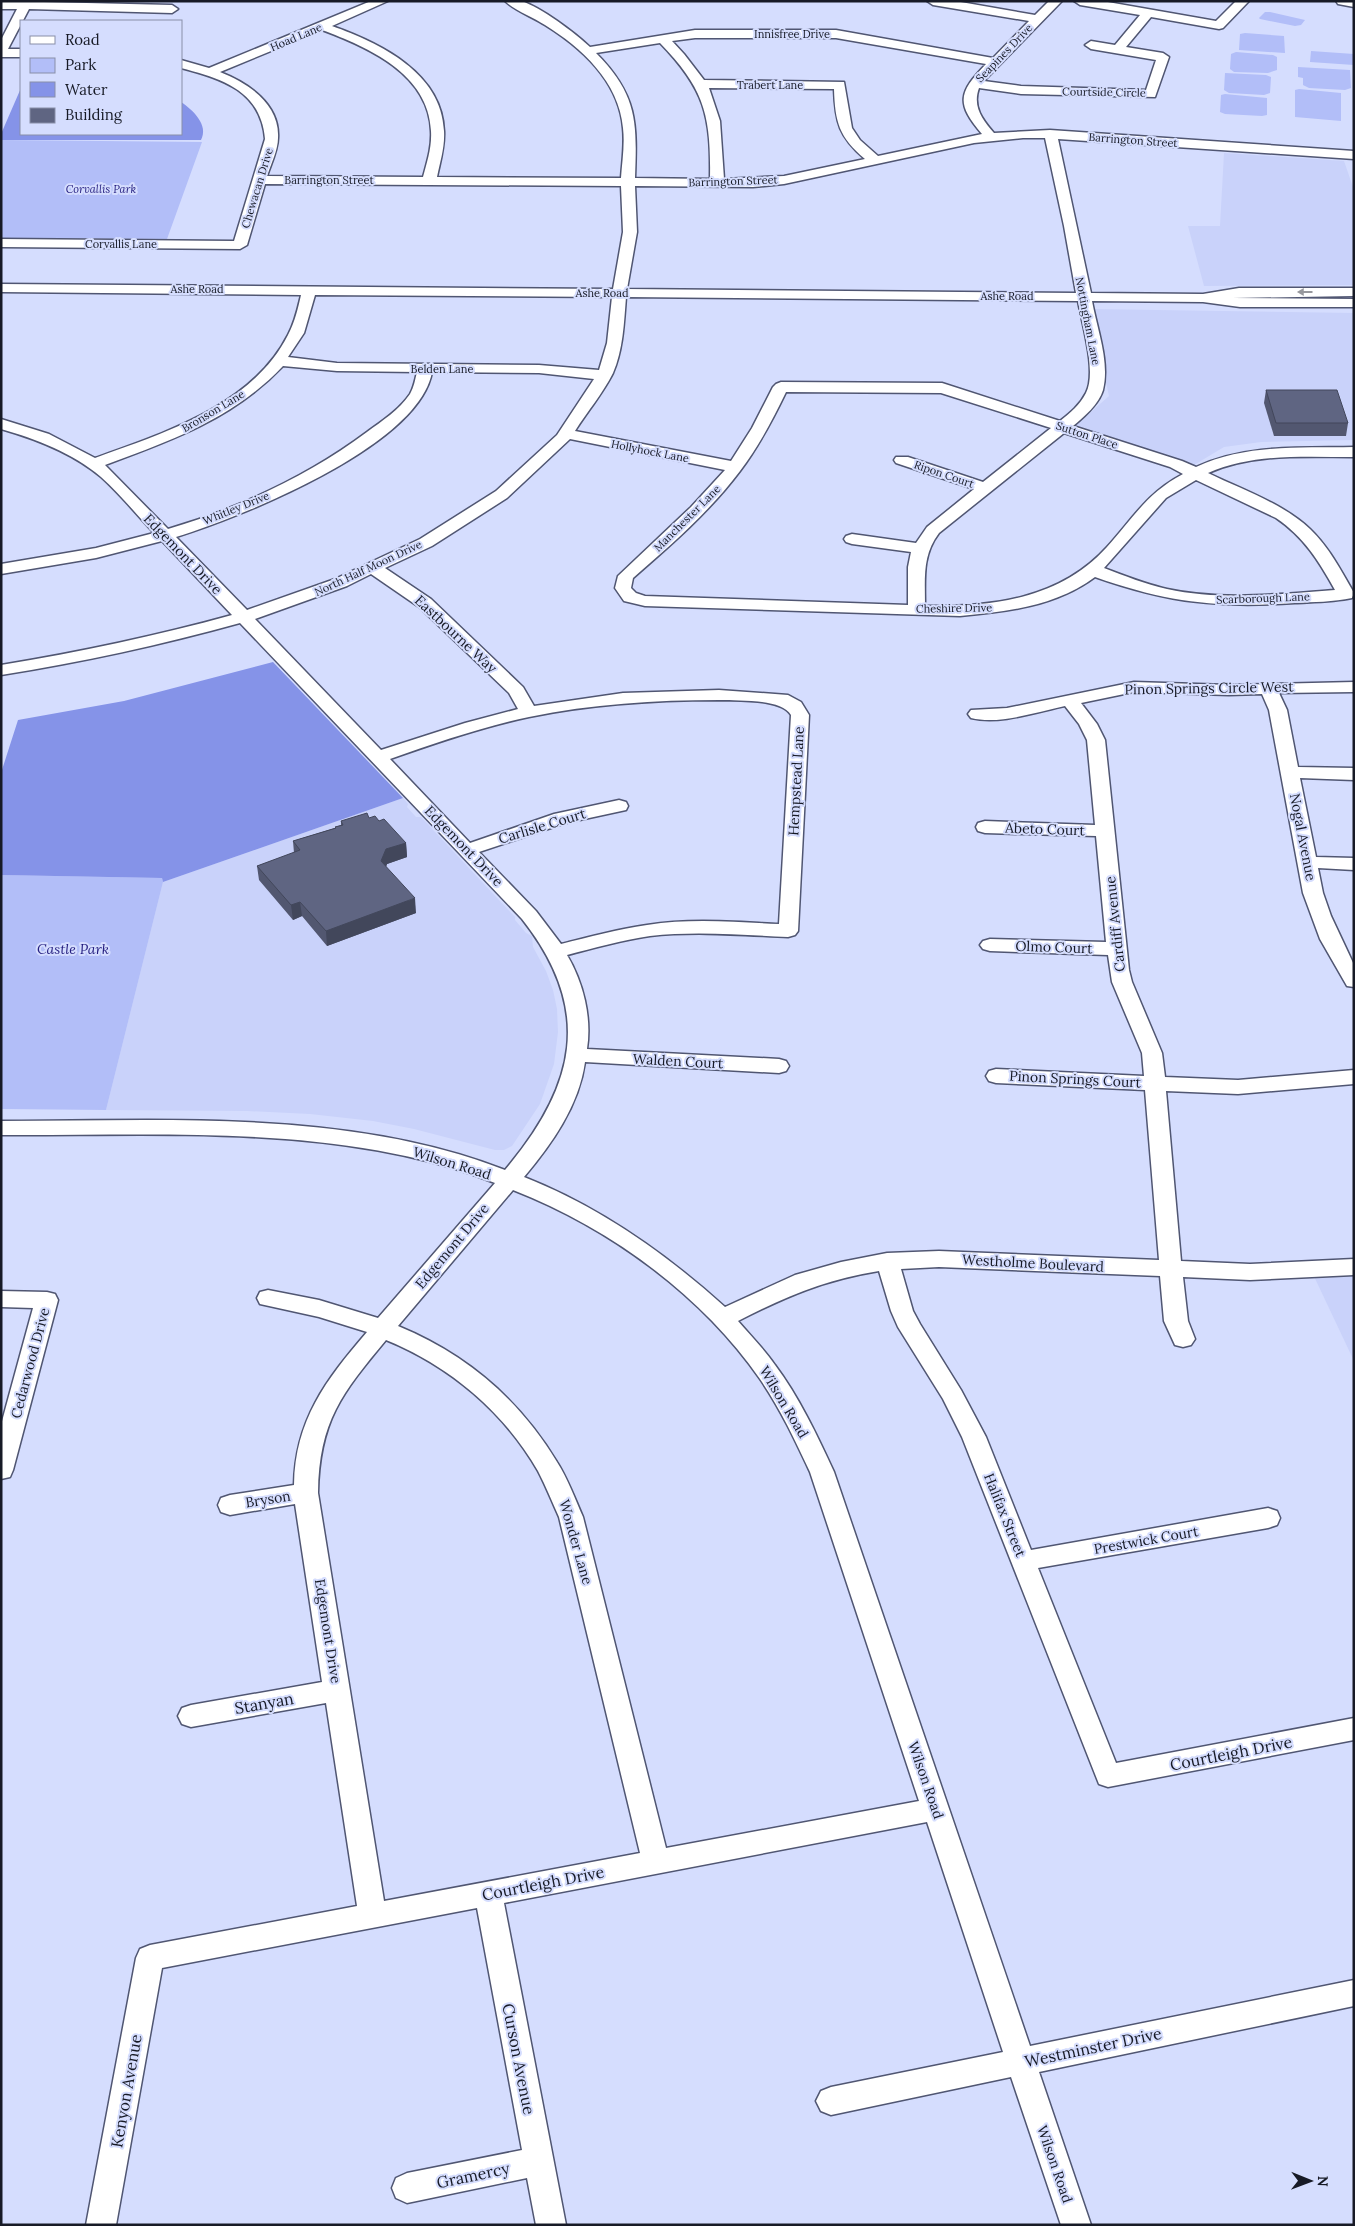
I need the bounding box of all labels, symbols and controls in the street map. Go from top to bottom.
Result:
legend [20,20,182,135]
street label: Hoad Lane [268,20,324,54]
street label: Seapines Drive [973,21,1035,85]
street label: Innisfree Drive [754,27,830,41]
text: Road [65,30,100,49]
text: Park [65,55,96,74]
street label: Trabert Lane [737,78,803,92]
text: Water [65,80,108,99]
street label: Courtside Circle [1062,84,1146,100]
text: Building [65,105,123,124]
street label: Barrington Street [1088,130,1179,150]
street label: Chewacan Drive [238,146,276,230]
street label: Barrington Street [688,172,779,190]
street label: Barrington Street [284,173,374,187]
park label: Corvallis Park [66,182,137,196]
street label: Corvallis Lane [85,237,157,251]
street label: Nottingham Lane [1073,276,1103,366]
street label: Ashe Road [170,282,224,296]
street label: Ashe Road [575,286,629,300]
one-way arrow [1297,288,1313,296]
street label: Ashe Road [980,289,1034,303]
street label: Belden Lane [411,362,473,376]
street label: Bronson Lane [179,387,247,435]
street label: Sutton Place [1054,418,1120,452]
street label: Hollyhock Lane [610,437,690,465]
street label: Ripon Court [912,457,976,491]
street label: Manchester Lane [651,482,723,554]
street label: Whitley Drive [201,488,271,528]
street label: Edgemont Drive [140,510,226,598]
street label: North Half Moon Drive [312,537,424,599]
street label: Scarborough Lane [1216,589,1310,607]
street label: Eastbourne Way [411,591,501,677]
street label: Cheshire Drive [916,600,992,616]
street label: Pinon Springs Circle West [1124,678,1294,698]
street label: Hempstead Lane [784,725,808,836]
street label: Nogal Avenue [1286,792,1320,883]
street label: Edgemont Drive [421,802,507,890]
street label: Carlisle Court [496,804,588,848]
street label: Abeto Court [1004,819,1086,839]
street label: Cardiff Avenue [1101,875,1129,973]
street label: Olmo Court [1015,937,1093,957]
park label: Castle Park [37,940,109,958]
street label: Walden Court [632,1050,724,1072]
street label: Pinon Springs Court [1009,1067,1142,1091]
street label: Wilson Road [411,1143,493,1183]
street label: Edgemont Drive [411,1199,493,1292]
street label: Westholme Boulevard [962,1250,1104,1276]
street label: Cedarwood Drive [7,1305,53,1420]
street label: Wilson Road [755,1363,813,1441]
street label: Halifax Street [980,1471,1030,1560]
street label: Bryson [244,1486,292,1511]
street label: Wonder Lane [555,1497,597,1587]
street label: Prestwick Court [1092,1522,1200,1558]
street label: Edgemont Drive [311,1577,345,1685]
street label: Stanyan [233,1688,295,1718]
street label: Courtleigh Drive [1168,1731,1294,1775]
street label: Wilson Road [904,1739,948,1821]
street label: Courtleigh Drive [480,1861,606,1905]
street label: Curson Avenue [498,2002,540,2117]
street label: Westminster Drive [1023,2023,1164,2071]
street label: Kenyon Avenue [106,2032,146,2149]
street label: Wilson Road [1033,2123,1077,2205]
north arrow [1285,2156,1335,2206]
street label: Gramercy [435,2157,512,2192]
text: N [1314,2176,1332,2187]

